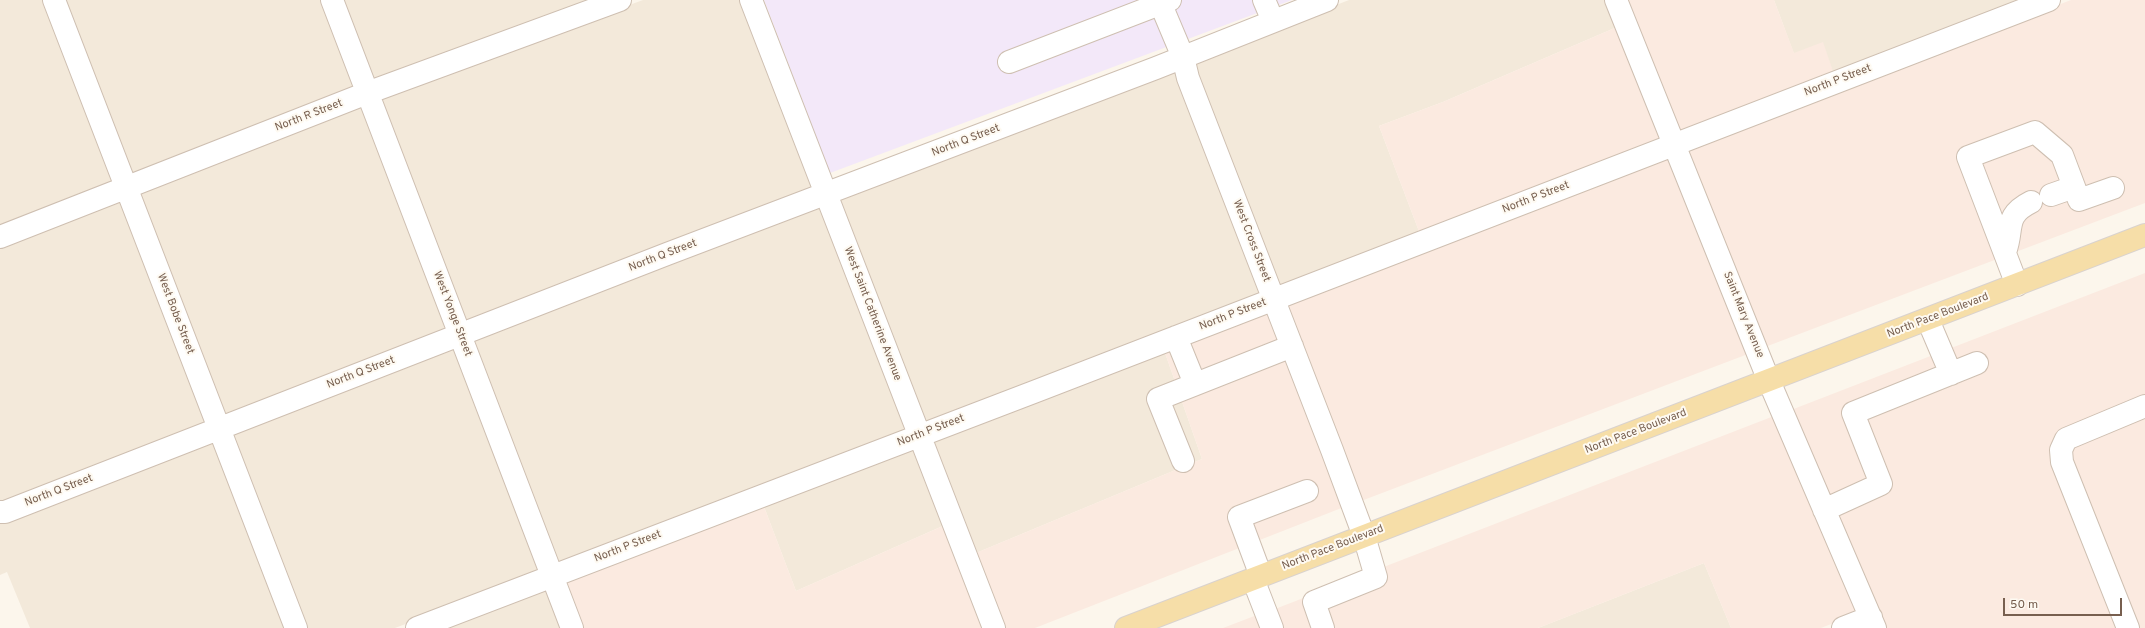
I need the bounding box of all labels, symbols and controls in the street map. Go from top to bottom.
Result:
street label: North P Street [1803,62,1873,100]
street label: North R Street [273,97,345,135]
street label: North Q Street [930,122,1002,160]
street label: North P Street [1501,179,1571,217]
street label: West Cross Street [1229,198,1273,284]
street label: North Q Street [627,237,699,275]
street label: West Saint Catherine Avenue [840,245,904,383]
street label: West Yonge Street [430,270,474,358]
street label: Saint Mary Avenue [1720,270,1766,360]
street label: West Bobe Street [154,272,196,356]
street label: North Pace Boulevard [1885,291,1991,341]
street label: North P Street [1198,296,1268,334]
street label: North Q Street [325,354,397,392]
street label: North Pace Boulevard [1583,407,1689,457]
street label: North P Street [896,412,966,450]
street label: North Q Street [23,472,95,510]
street label: North Pace Boulevard [1280,523,1386,573]
street label: North P Street [593,528,663,566]
scale bar [2005,590,2124,616]
text: 50 m [2010,597,2038,613]

